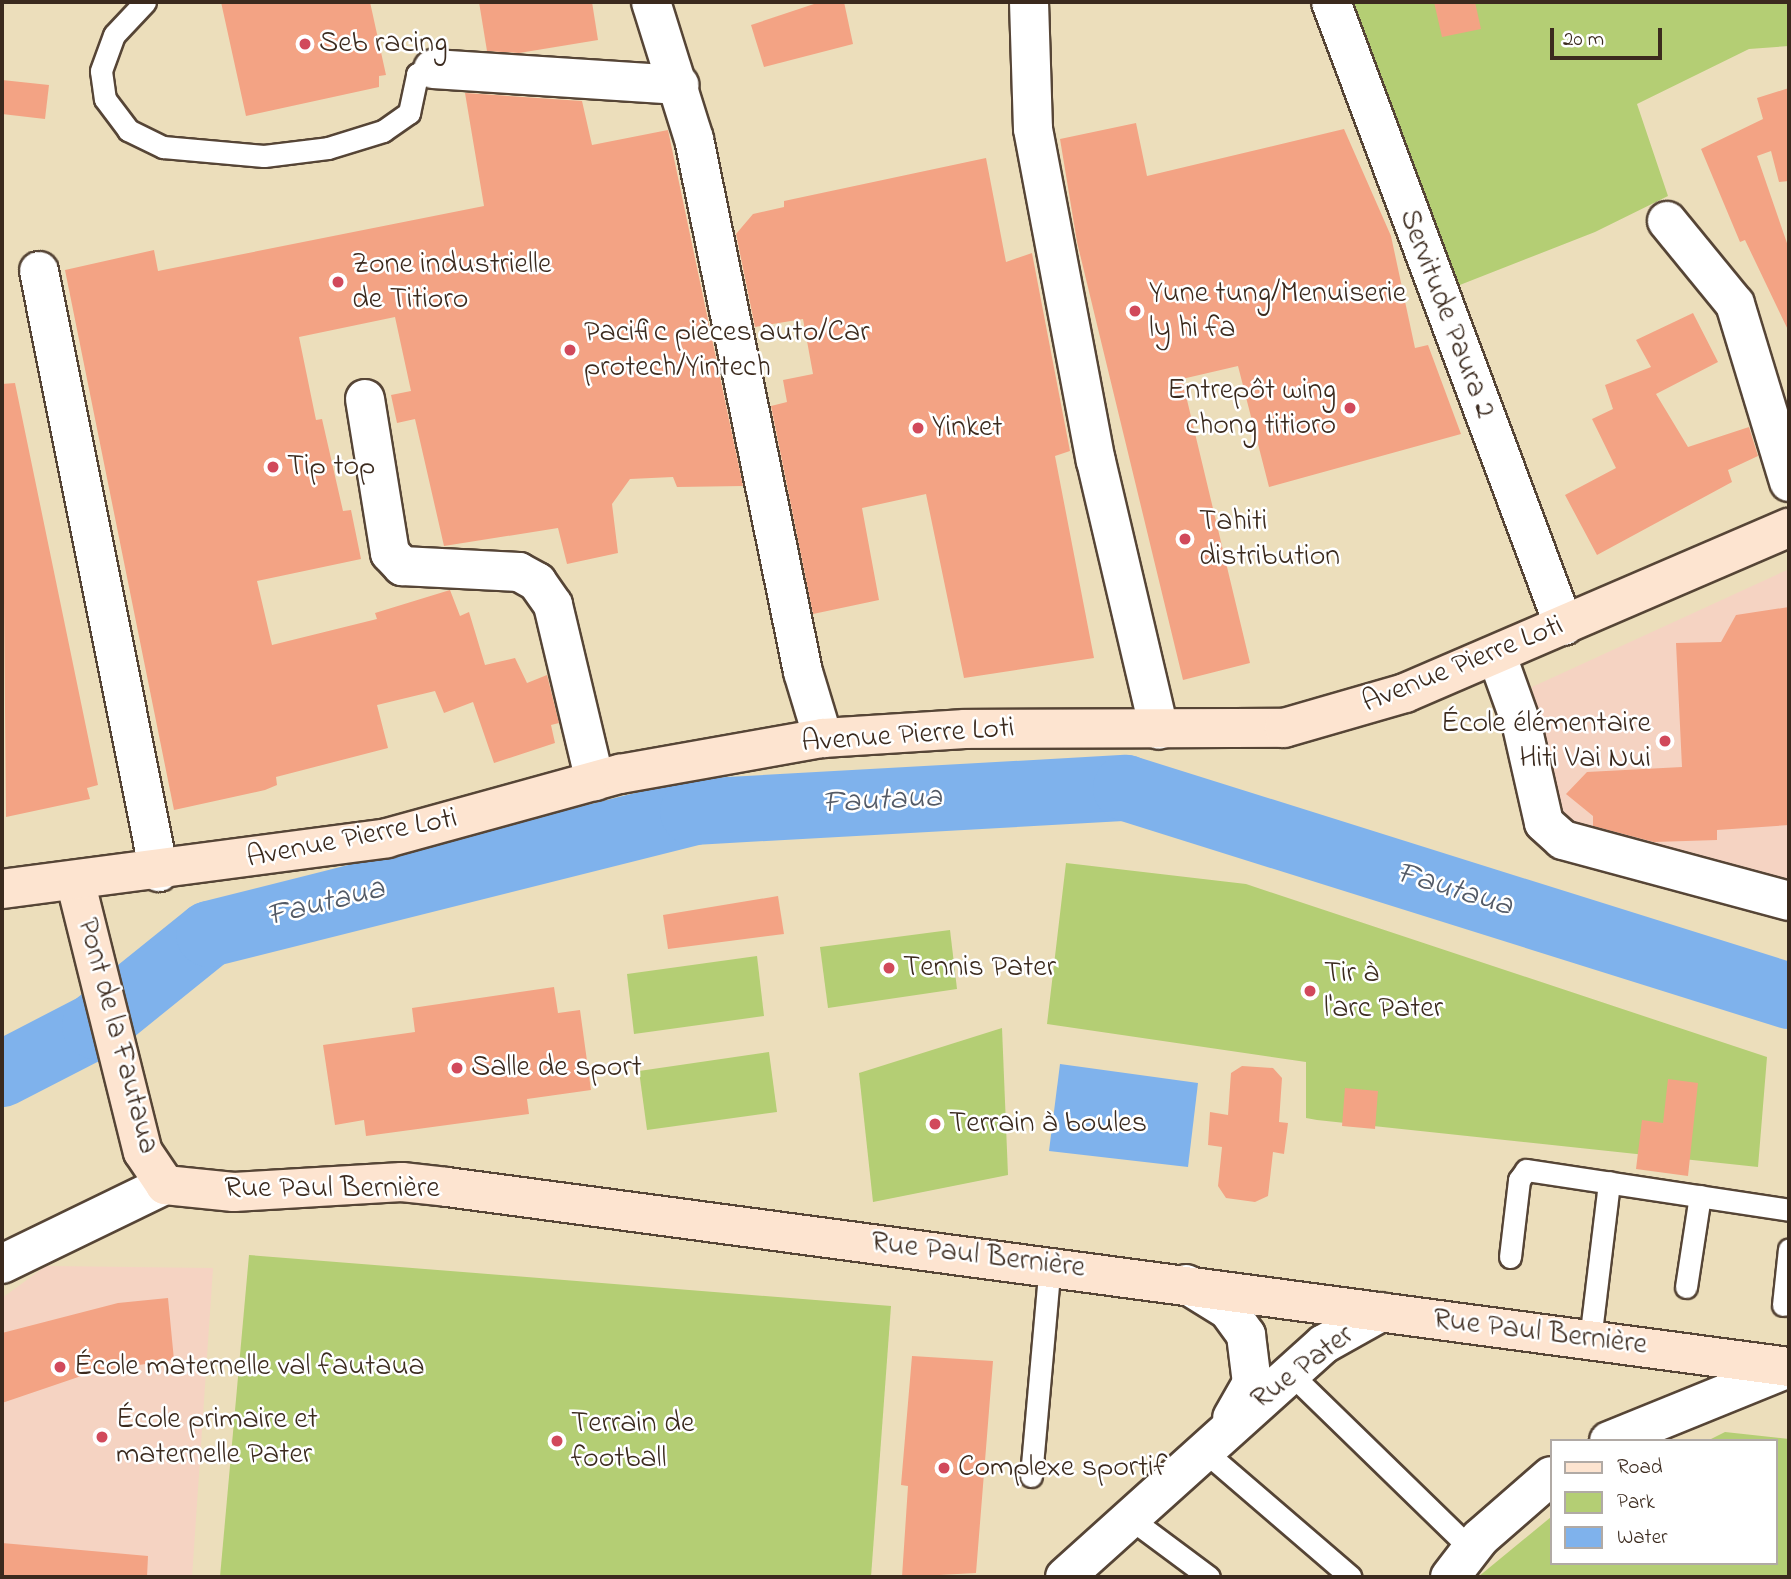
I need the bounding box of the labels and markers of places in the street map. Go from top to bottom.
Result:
place label: Seb racing [319,26,448,62]
marker: Seb racing [297,36,313,52]
place label: Zone industrielle de Titioro [352,247,551,318]
marker: Zone industrielle de Titioro [330,274,346,290]
place label: Yune tung/Menuiserie ly hi fa [1149,276,1406,346]
marker: Yune tung/Menuiserie ly hi fa [1127,303,1143,319]
place label: Pacific pièces auto/Car protech/Yintech [584,315,870,386]
marker: Pacific pièces auto/Car protech/Yintech [562,342,578,358]
place label: Entrepôt wing chong titioro [1167,373,1336,444]
marker: Entrepôt wing chong titioro [1342,400,1358,416]
place label: Yinket [932,410,1003,446]
marker: Yinket [910,420,926,436]
place label: Tip top [287,449,375,485]
marker: Tip top [265,459,281,475]
place label: Tahiti distribution [1199,504,1340,574]
marker: Tahiti distribution [1177,531,1193,547]
place label: École élémentaire Hiti Vai Nui [1441,706,1651,776]
marker: École élémentaire Hiti Vai Nui [1657,733,1673,749]
place label: Tennis Pater [903,950,1056,986]
place label: Tir à l'arc Pater [1324,956,1443,1026]
marker: Tennis Pater [881,960,897,976]
marker: Tir à l'arc Pater [1302,983,1318,999]
place label: Salle de sport [471,1050,642,1086]
marker: Salle de sport [449,1060,465,1076]
place label: Terrain à boules [949,1106,1147,1142]
marker: Terrain à boules [927,1116,943,1132]
place label: École maternelle val fautaua [74,1349,425,1385]
marker: École maternelle val fautaua [52,1359,68,1375]
place label: École primaire et maternelle Pater [116,1402,318,1472]
place label: Terrain de football [571,1406,694,1476]
marker: École primaire et maternelle Pater [94,1429,110,1445]
marker: Terrain de football [549,1433,565,1449]
place label: Complexe sportif [958,1450,1168,1486]
marker: Complexe sportif [936,1460,952,1476]

